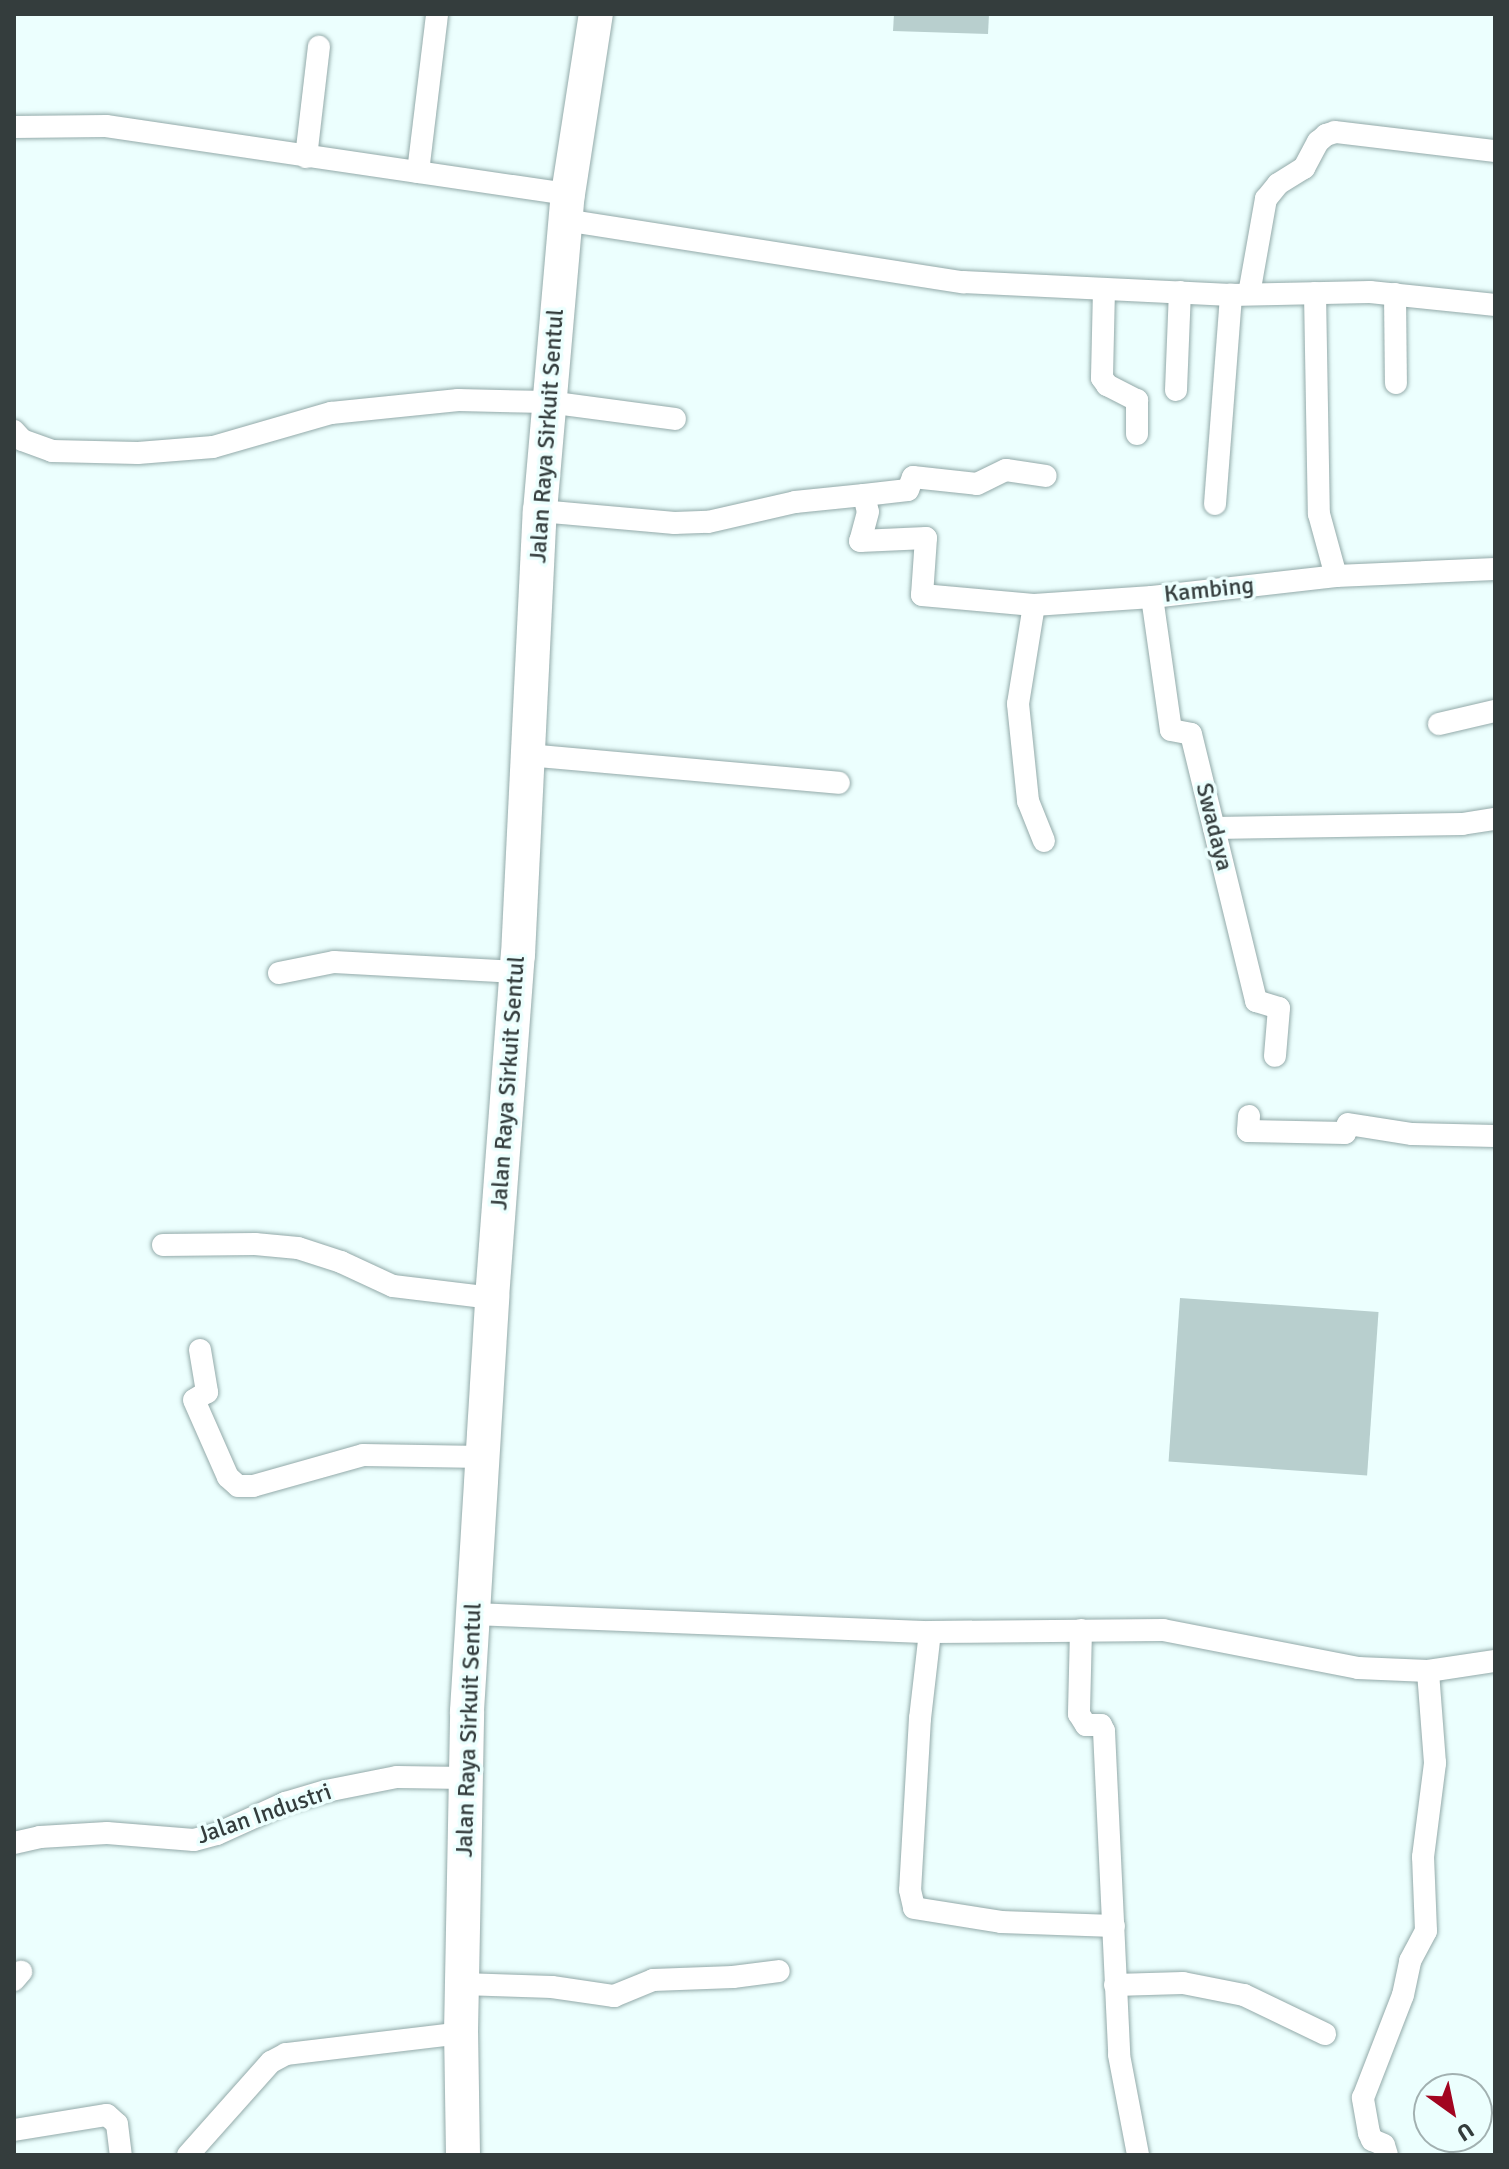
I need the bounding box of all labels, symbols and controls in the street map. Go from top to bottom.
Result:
street label: Jalan Raya Sirkuit Sentul [524,308,570,564]
street label: Kambing [1162,571,1256,609]
street label: Swadaya [1189,780,1239,874]
street label: Jalan Raya Sirkuit Sentul [485,955,531,1211]
street label: Jalan Raya Sirkuit Sentul [450,1602,488,1858]
street label: Jalan Industri [193,1778,335,1850]
north arrow [1413,2073,1493,2153]
text: U [1452,2117,1479,2147]

